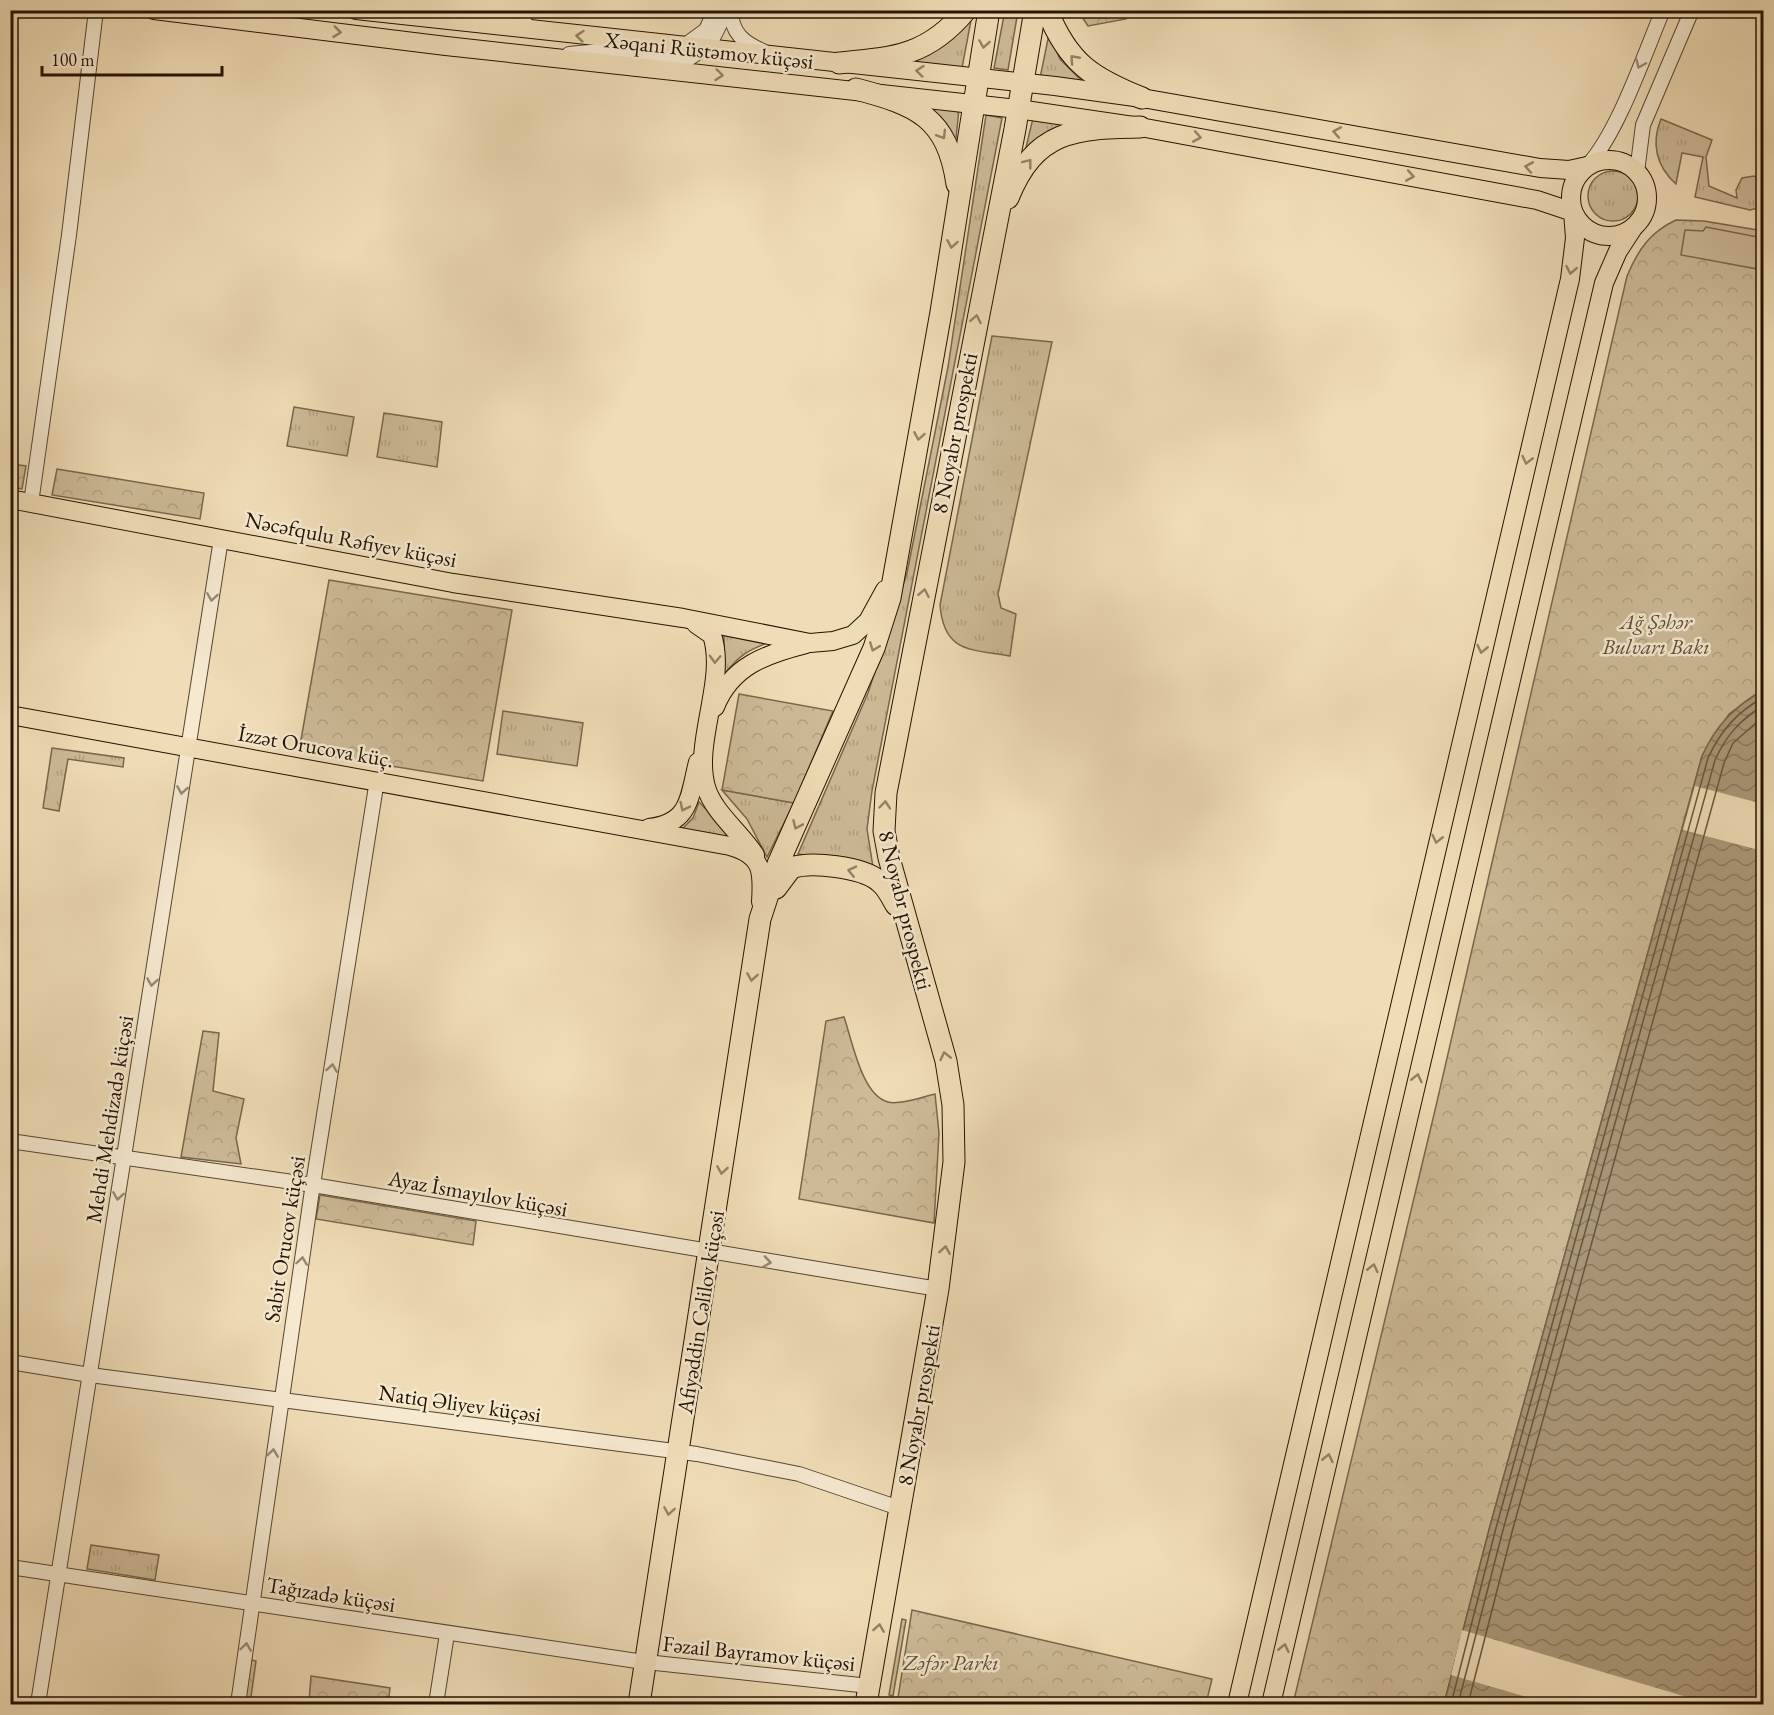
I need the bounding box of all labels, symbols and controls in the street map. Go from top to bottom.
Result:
one-way arrow [332,25,342,38]
street label: Xəqani Rüstəmov küçəsi [602,25,815,76]
one-way arrow [575,30,585,42]
one-way arrow [978,38,991,48]
scale bar [42,39,222,77]
text: 100 m [51,48,95,71]
one-way arrow [1070,55,1081,66]
one-way arrow [1635,58,1647,69]
one-way arrow [916,65,925,78]
one-way arrow [714,68,723,80]
one-way arrow [1333,126,1343,139]
one-way arrow [934,129,946,139]
one-way arrow [1192,130,1202,143]
one-way arrow [1020,159,1031,170]
one-way arrow [1524,161,1534,173]
one-way arrow [1404,169,1414,182]
one-way arrow [947,239,959,248]
one-way arrow [1565,265,1578,275]
one-way arrow [969,314,982,324]
street label: 8 Noyabr prospekti [925,350,984,516]
one-way arrow [913,430,926,440]
one-way arrow [1521,455,1534,465]
street label: Nəcəfqulu Rəfiyev küçəsi [243,505,459,574]
one-way arrow [917,588,930,598]
one-way arrow [207,593,219,602]
park label: Ağ Şəhər Bulvarı Bakı [1601,607,1710,661]
one-way arrow [869,641,882,651]
one-way arrow [1476,644,1489,654]
one-way arrow [709,654,721,663]
street label: İzzət Orucova küç. [236,719,396,774]
one-way arrow [177,785,189,794]
one-way arrow [680,801,692,812]
one-way arrow [878,801,891,810]
one-way arrow [792,819,804,830]
street label: 8 Noyabr prospekti [872,827,939,993]
one-way arrow [1432,834,1445,844]
one-way arrow [848,866,858,879]
one-way arrow [746,972,758,982]
one-way arrow [146,978,158,987]
street label: Mehdi Mehdizadə küçəsi [79,1013,140,1225]
one-way arrow [939,1051,952,1061]
one-way arrow [325,1063,337,1072]
one-way arrow [1410,1073,1423,1083]
street label: Sabit Orucov küçəsi [257,1154,312,1324]
street label: Ayaz İsmayılov küçəsi [385,1163,570,1224]
one-way arrow [717,1165,729,1174]
one-way arrow [113,1191,125,1200]
street label: Afiyəddin Cəlilov küçəsi [670,1208,731,1417]
one-way arrow [938,1245,950,1254]
one-way arrow [295,1256,308,1266]
one-way arrow [763,1256,772,1268]
one-way arrow [1366,1263,1379,1273]
street label: 8 Noyabr prospekti [890,1322,947,1488]
street label: Natiq Əliyev küçəsi [377,1378,543,1429]
one-way arrow [267,1449,279,1458]
one-way arrow [1321,1453,1334,1463]
one-way arrow [663,1506,675,1515]
street label: Tağızadə küçəsi [264,1570,397,1619]
one-way arrow [872,1623,885,1633]
street label: Fəzail Bayramov küçəsi [661,1629,857,1678]
one-way arrow [239,1642,252,1651]
one-way arrow [1277,1643,1290,1653]
park label: Zəfər Parkı [902,1648,999,1677]

